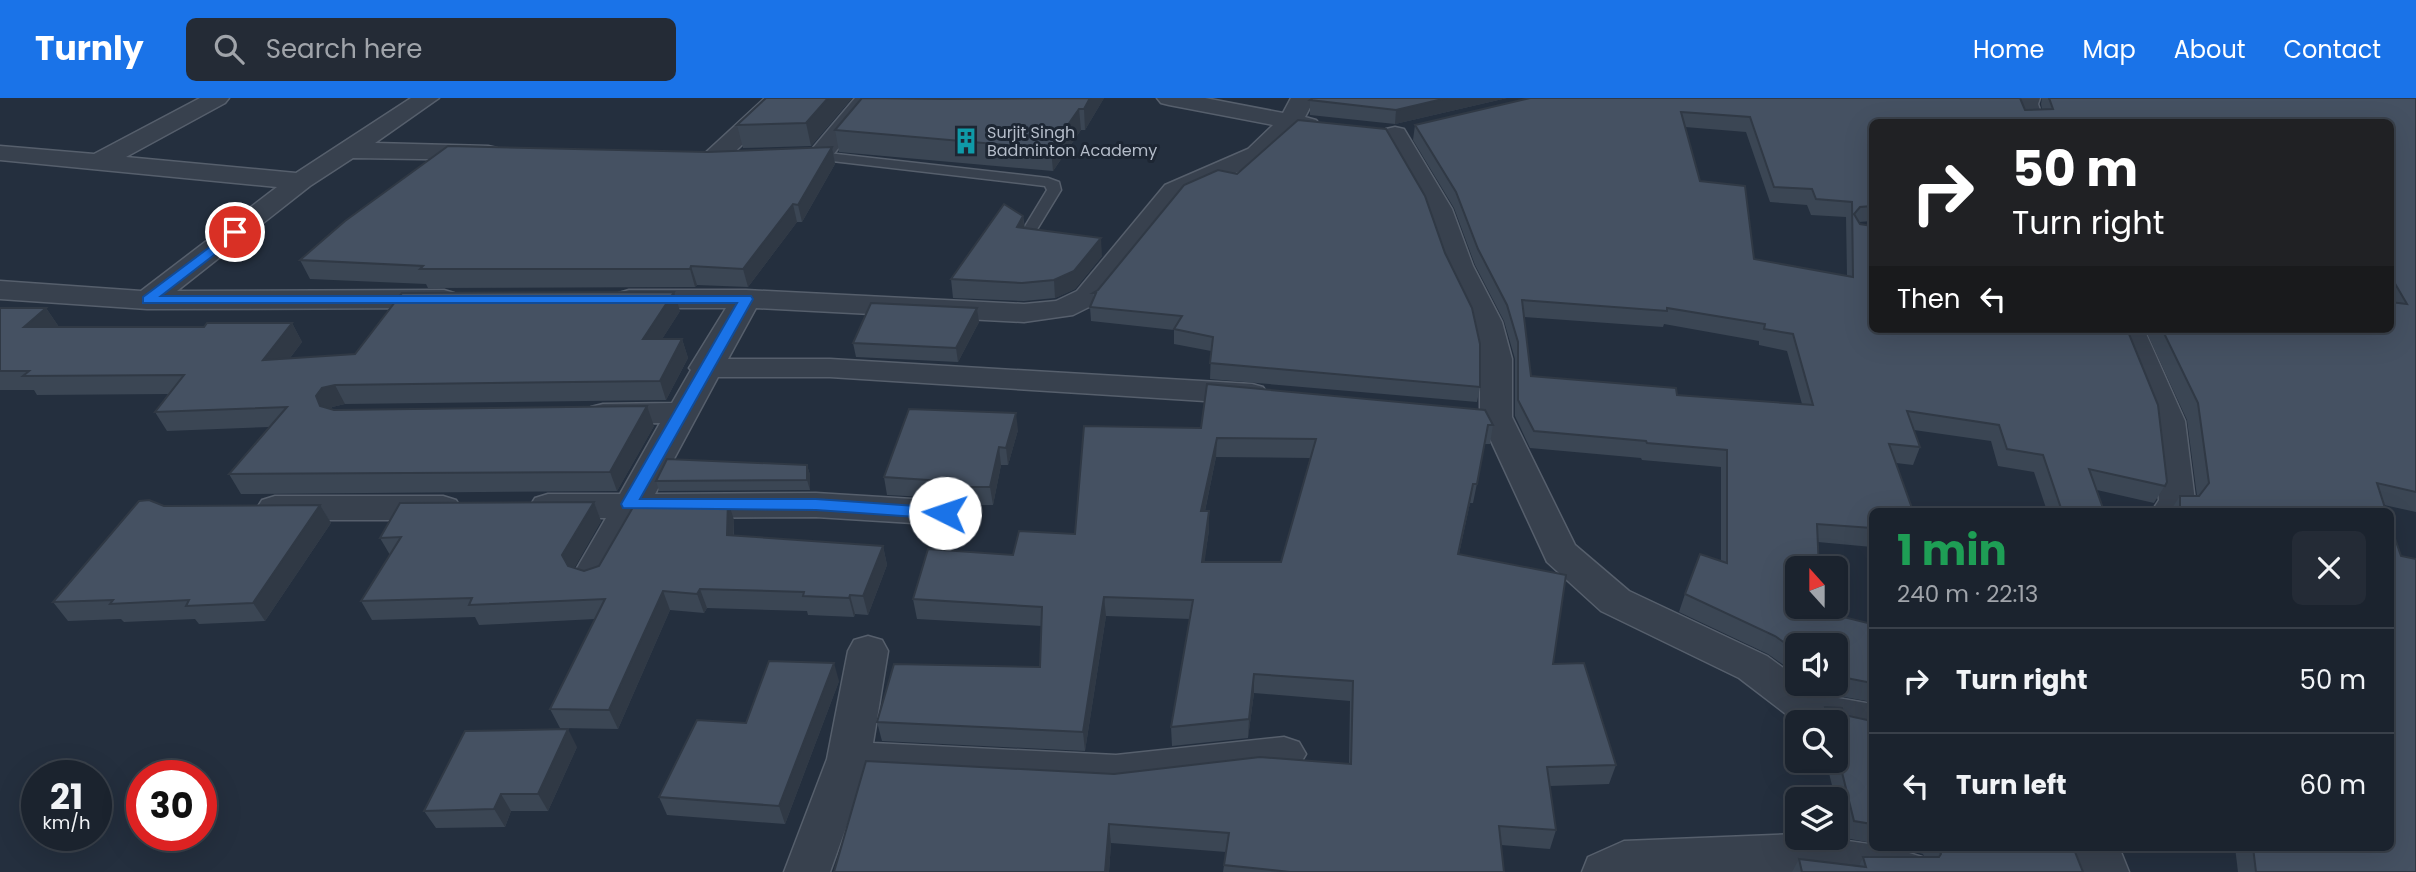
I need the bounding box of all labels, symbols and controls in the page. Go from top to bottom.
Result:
search box [186,18,676,81]
text: Turnly [35,25,144,72]
icon: search [210,30,248,68]
text: Search here [266,31,422,67]
text: Home [1973,33,2045,66]
text: Map [2083,33,2136,66]
text: About [2174,33,2245,66]
text: Contact [2283,33,2381,66]
place label: Surjit Singh Badminton Academy [987,121,1157,162]
building icon: Surjit Singh Badminton Academy [951,126,981,156]
text: 50 m [2012,135,2138,203]
icon: right [1897,147,1988,238]
text: Turn right [2012,200,2164,245]
pin [205,202,265,262]
icon: arrive [216,213,254,251]
icon: left [1974,280,2012,318]
text: Then [1897,281,1960,317]
position arrow [908,476,982,550]
text: 1 min [1897,521,2007,580]
button: close [2292,531,2366,605]
north arrow [1785,556,1848,620]
map controls [1785,556,1848,850]
text: 240 m · 22:13 [1897,578,2038,610]
button: sound [1785,633,1848,696]
icon: right [1897,662,1935,700]
text: Turn right [1956,662,2088,698]
text: 50 m [2300,662,2366,698]
button: search [1785,710,1848,773]
speed limit sign: 30 [126,760,217,851]
icon: left [1897,767,1935,805]
text: Turn left [1956,767,2067,803]
text: 60 m [2299,767,2366,803]
text: 21 [50,772,83,821]
button: layers [1785,787,1848,850]
text: km/h [43,810,90,835]

